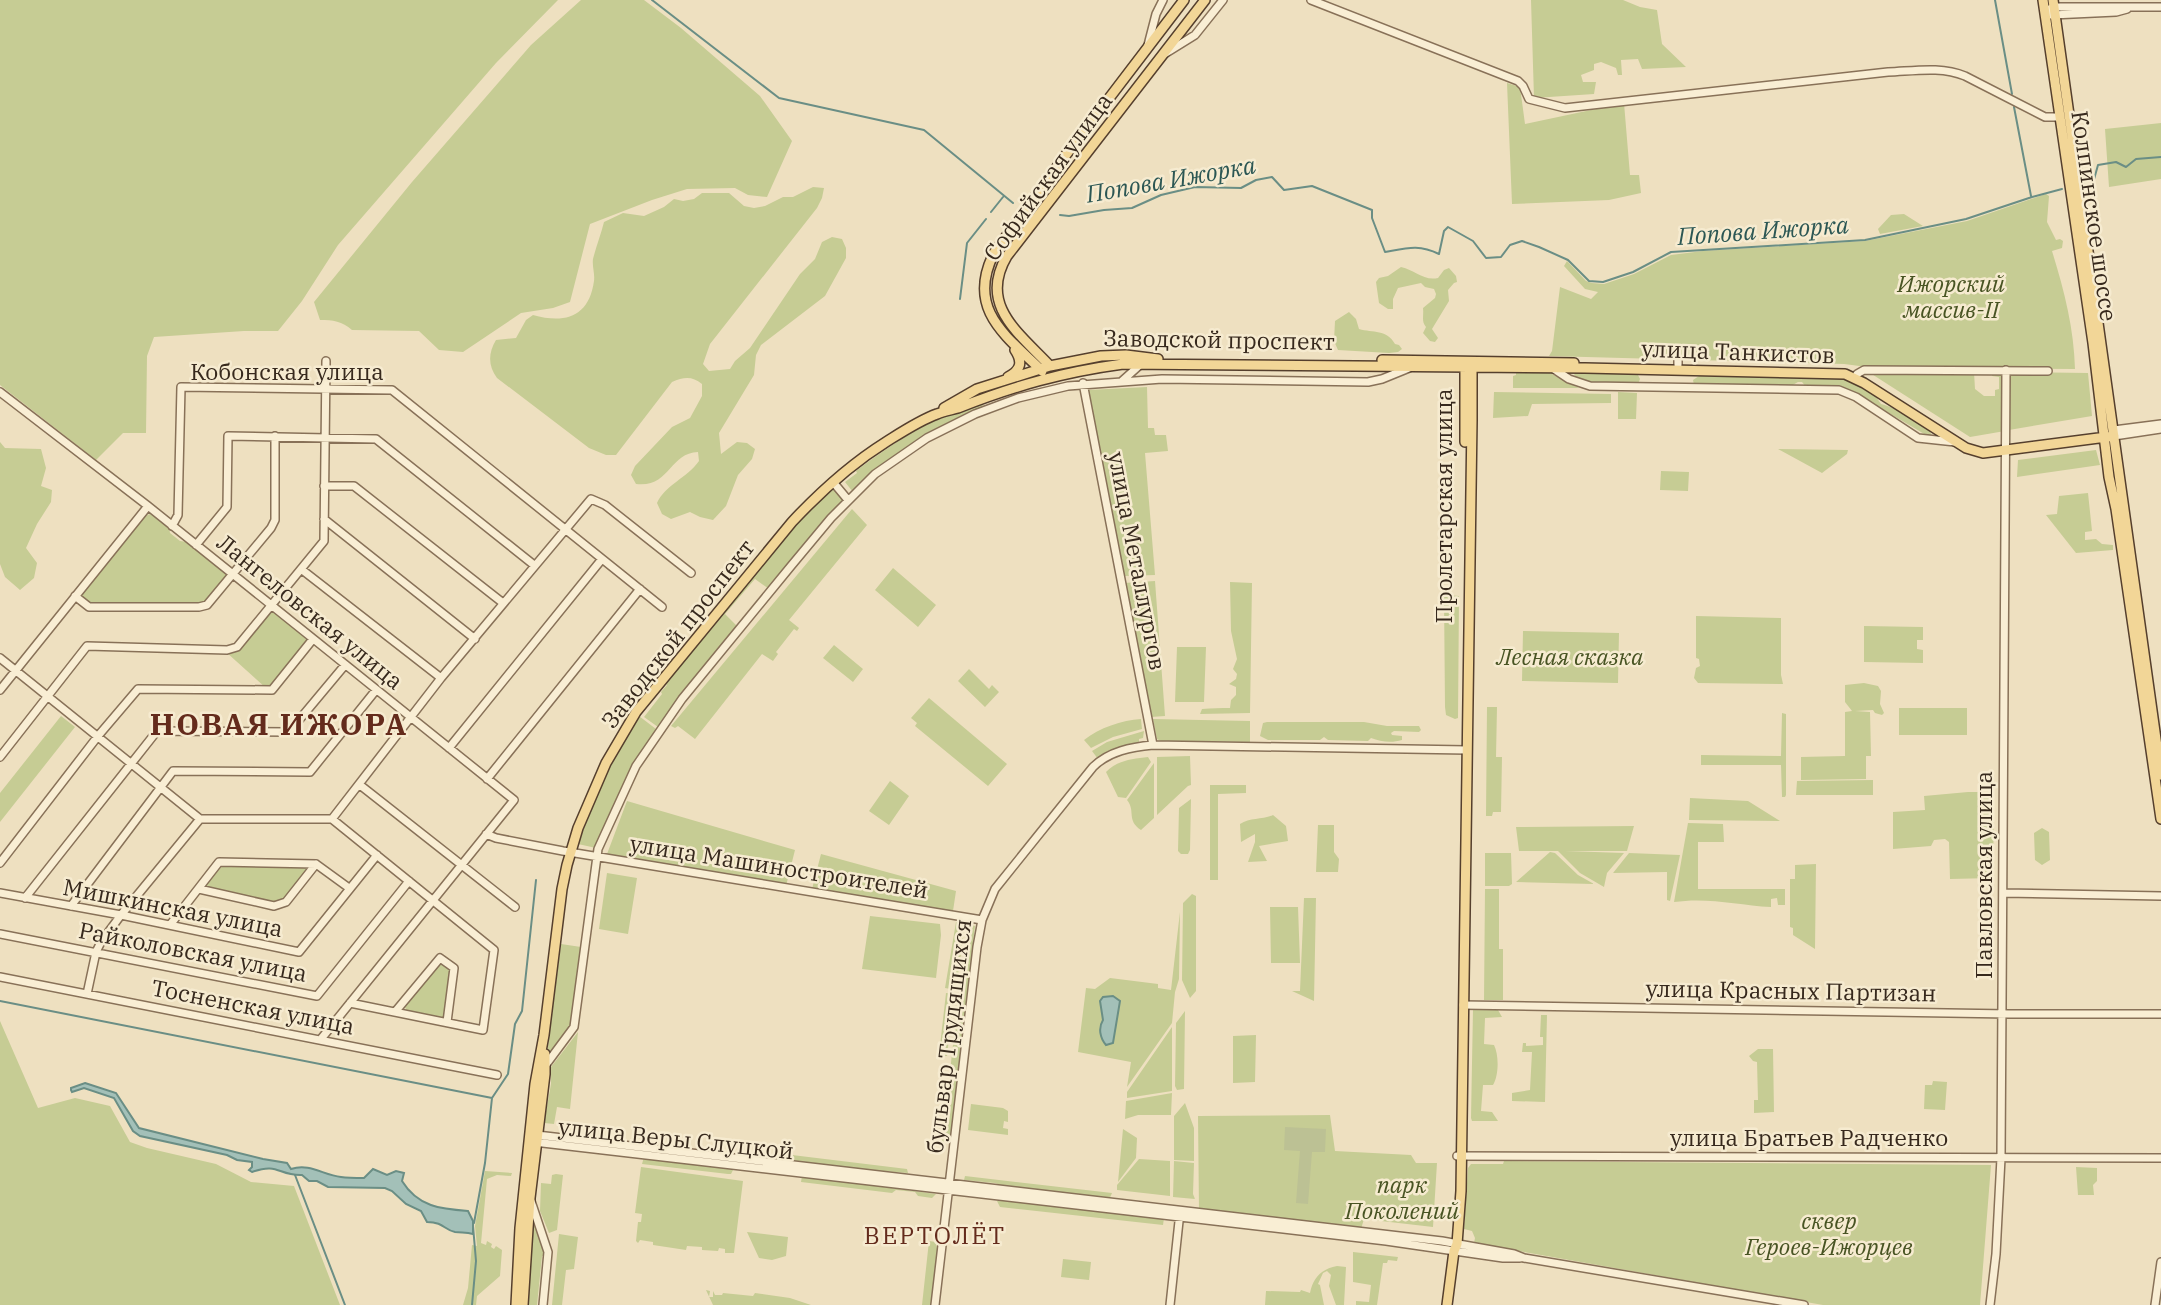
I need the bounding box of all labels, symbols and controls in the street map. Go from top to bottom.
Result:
street label: Софийская улица [976,86,1118,266]
street label: Колпинское шоссе [2065,109,2125,323]
water label: Попова Ижорка [1083,148,1258,210]
water label: Попова Ижорка [1675,208,1850,252]
park label: Ижорский массив-II [1896,268,2005,324]
street label: Заводской проспект [1103,322,1335,356]
street label: улица Танкистов [1641,333,1835,369]
street label: Кобонская улица [190,356,384,386]
street label: Пролетарская улица [1428,388,1458,624]
street label: улица Металлургов [1102,449,1174,673]
street label: Лангеловская улица [211,527,410,696]
street label: Заводской проспект [594,533,760,734]
park label: Лесная сказка [1495,641,1644,671]
district label: НОВАЯ ИЖОРА [150,704,408,743]
street label: Павловская улица [1968,771,1998,979]
street label: улица Машиностроителей [628,828,931,904]
street label: Мишкинская улица [61,871,286,943]
street label: Райколовская улица [76,914,310,988]
street label: бульвар Трудящихся [919,917,977,1155]
street label: Тосненская улица [149,972,357,1040]
street label: улица Красных Партизан [1645,972,1937,1008]
street label: улица Веры Слуцкой [557,1111,795,1165]
street label: улица Братьев Радченко [1670,1122,1948,1152]
park label: парк Поколений [1344,1169,1459,1225]
park label: сквер Героев-Ижорцев [1744,1205,1913,1261]
district label: ВЕРТОЛЁТ [864,1219,1006,1251]

